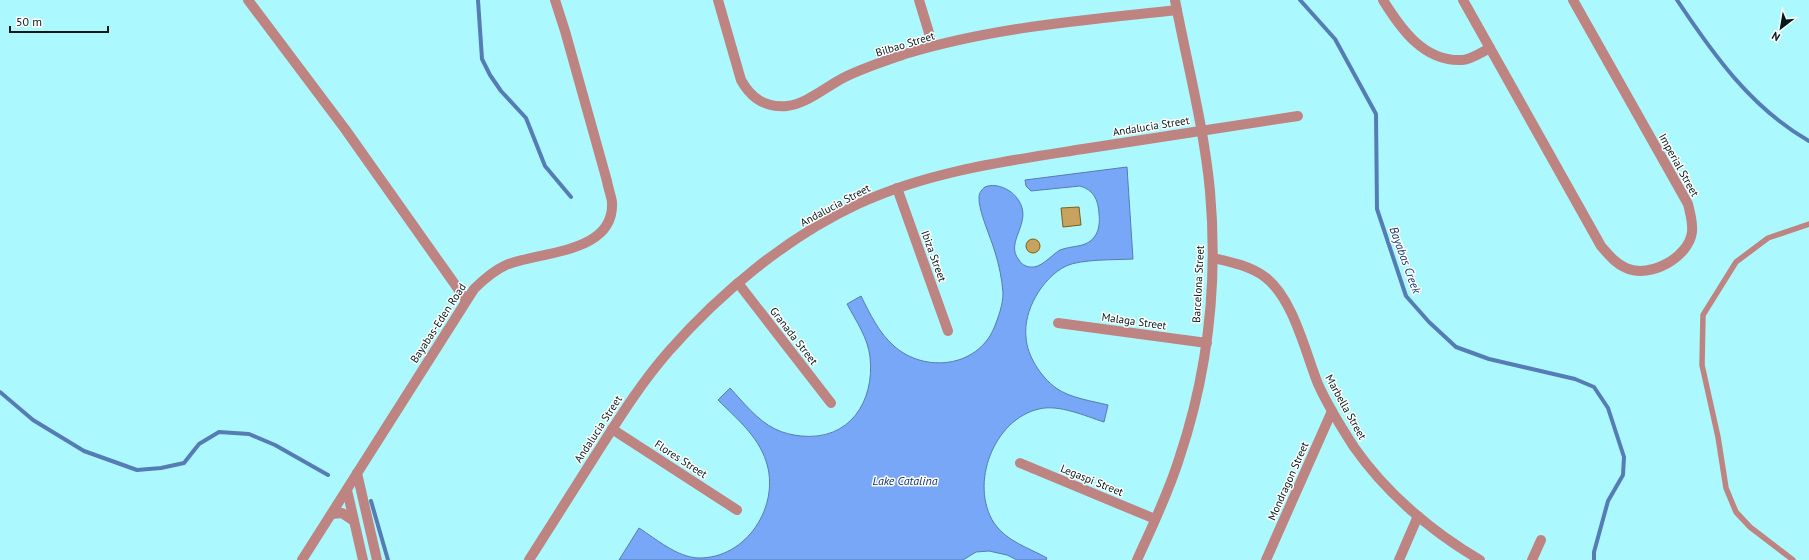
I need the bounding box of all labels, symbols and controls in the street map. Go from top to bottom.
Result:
scale bar [10,8,108,34]
north arrow [1761,8,1801,48]
text: 50 m [16,14,42,29]
street label: Bilbao Street [874,28,936,60]
text: N [1769,29,1783,44]
street label: Andalucia Street [1112,113,1191,139]
street label: Imperial Street [1656,131,1702,199]
street label: Andalucia Street [798,181,873,229]
water label: Bayabas Creek [1386,224,1425,296]
street label: Ibiza Street [918,228,950,284]
street label: Barcelona Street [1189,245,1207,323]
street label: Bayabas-Eden Road [407,281,469,365]
street label: Granada Street [767,304,821,368]
street label: Malaga Street [1101,310,1168,333]
street label: Marbella Street [1322,372,1370,442]
street label: Andalucia Street [571,393,625,465]
street label: Flores Street [652,437,710,481]
street label: Mondragon Street [1264,439,1312,522]
street label: Legaspi Street [1059,461,1126,499]
water label: Lake Catalina [872,473,938,488]

